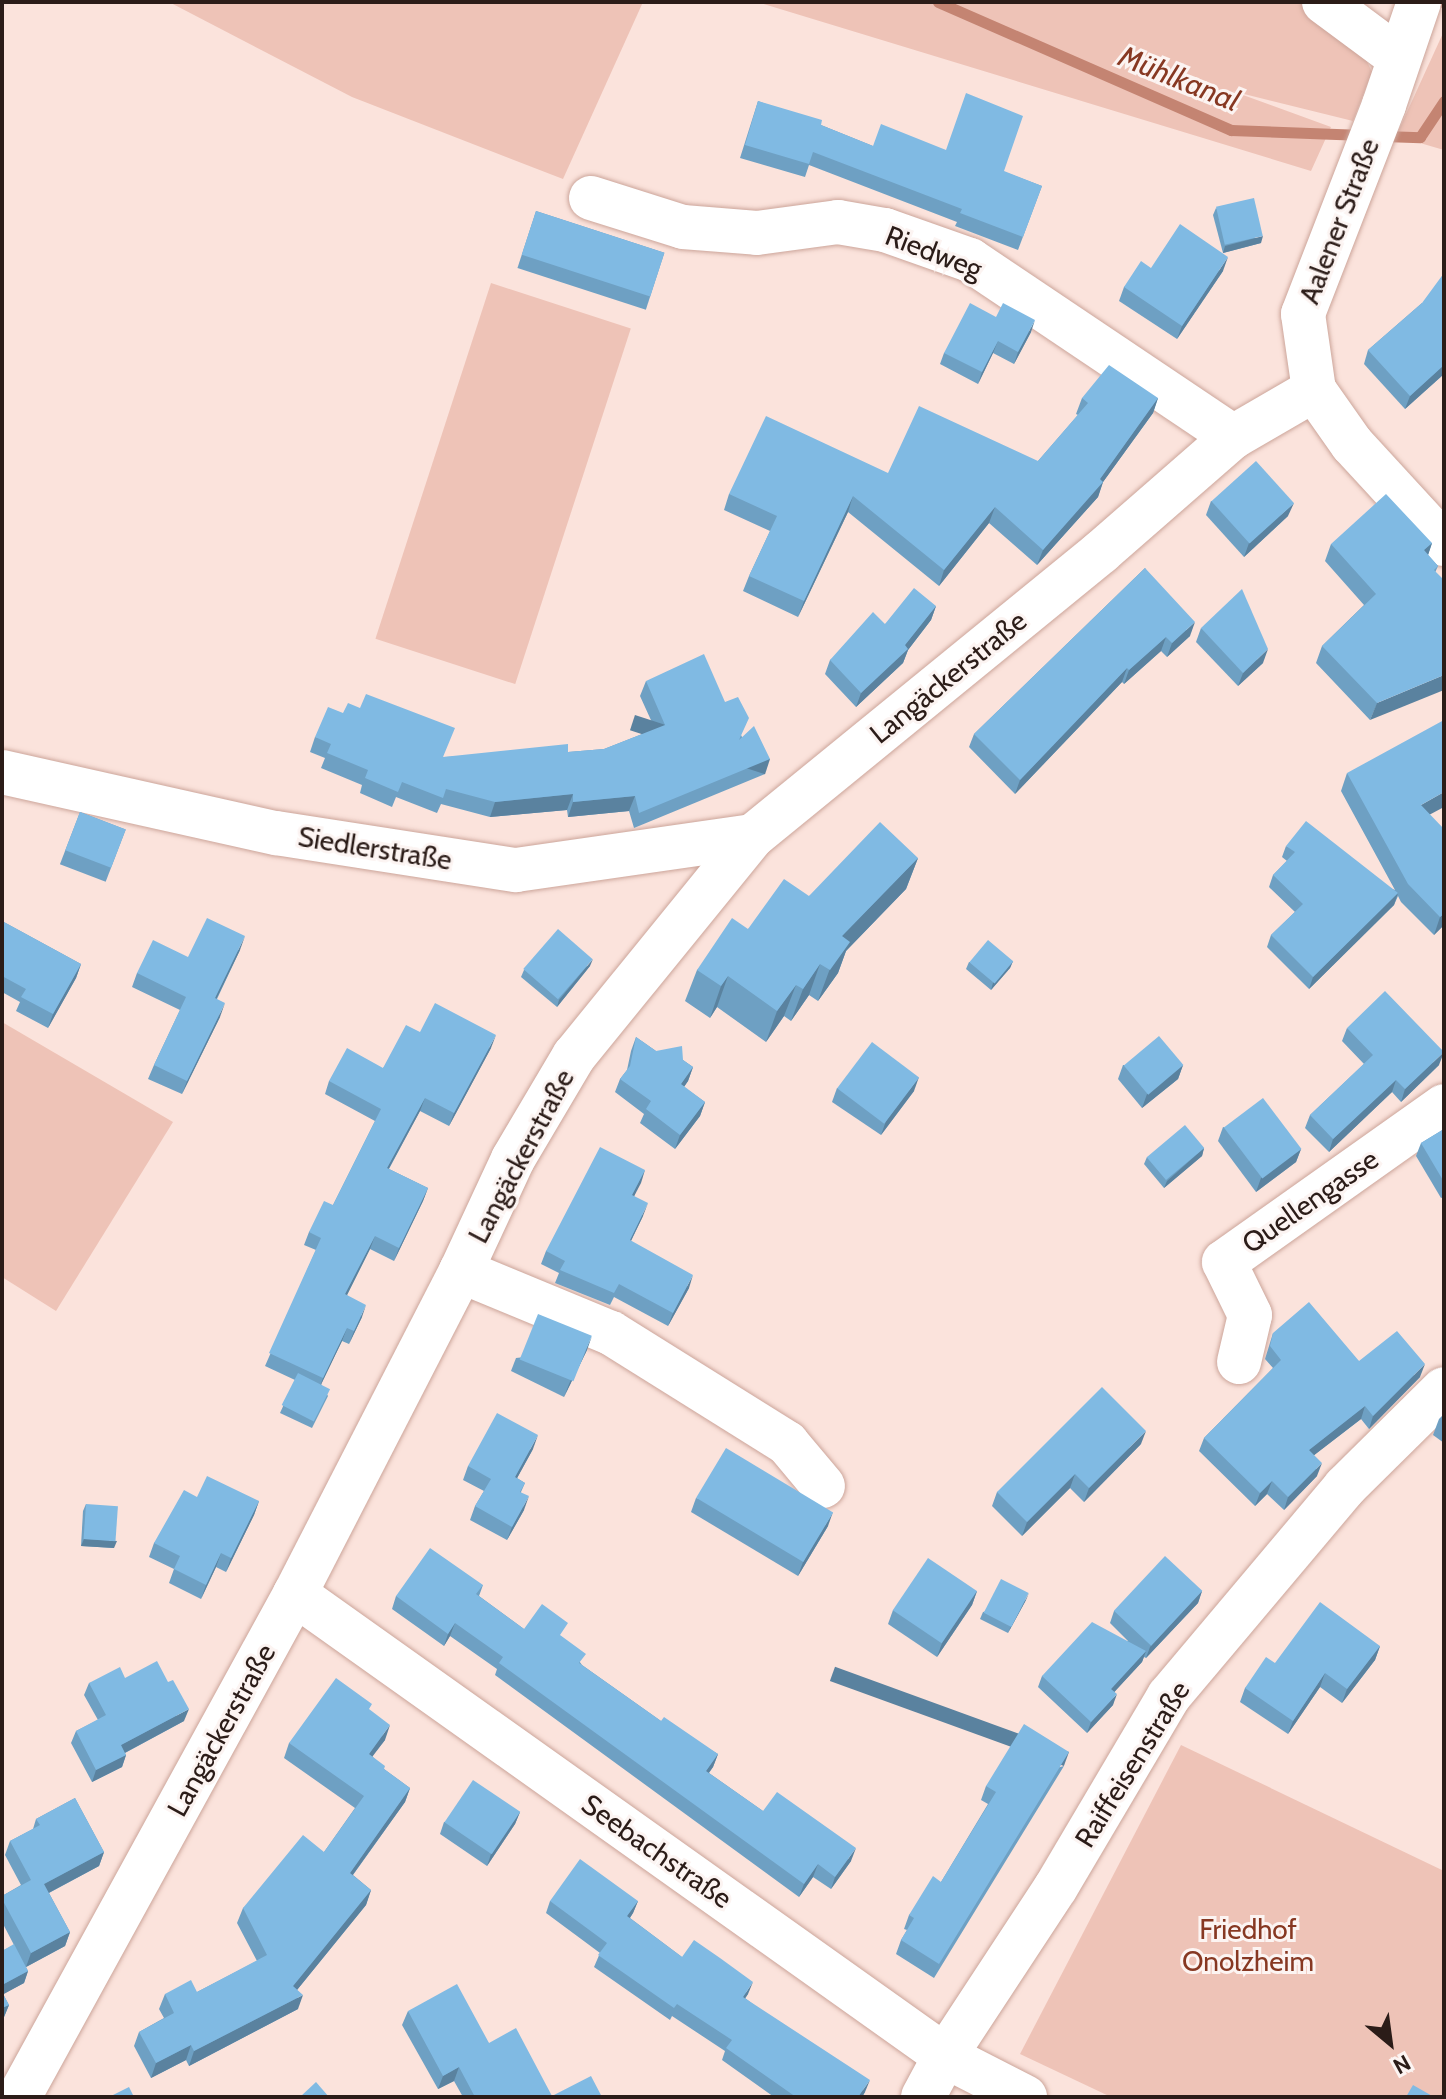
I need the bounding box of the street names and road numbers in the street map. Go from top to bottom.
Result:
street label: Aalener Straße [1292,134,1386,308]
street label: Riedweg [881,218,987,286]
street label: Langäckerstraße [863,604,1033,750]
street label: Siedlerstraße [296,819,454,877]
street label: Langäckerstraße [461,1063,581,1249]
street label: Quellengasse [1235,1142,1385,1260]
street label: Langäckerstraße [160,1638,282,1822]
street label: Raiffeisenstraße [1067,1675,1197,1853]
street label: Seebachstraße [576,1787,738,1915]

